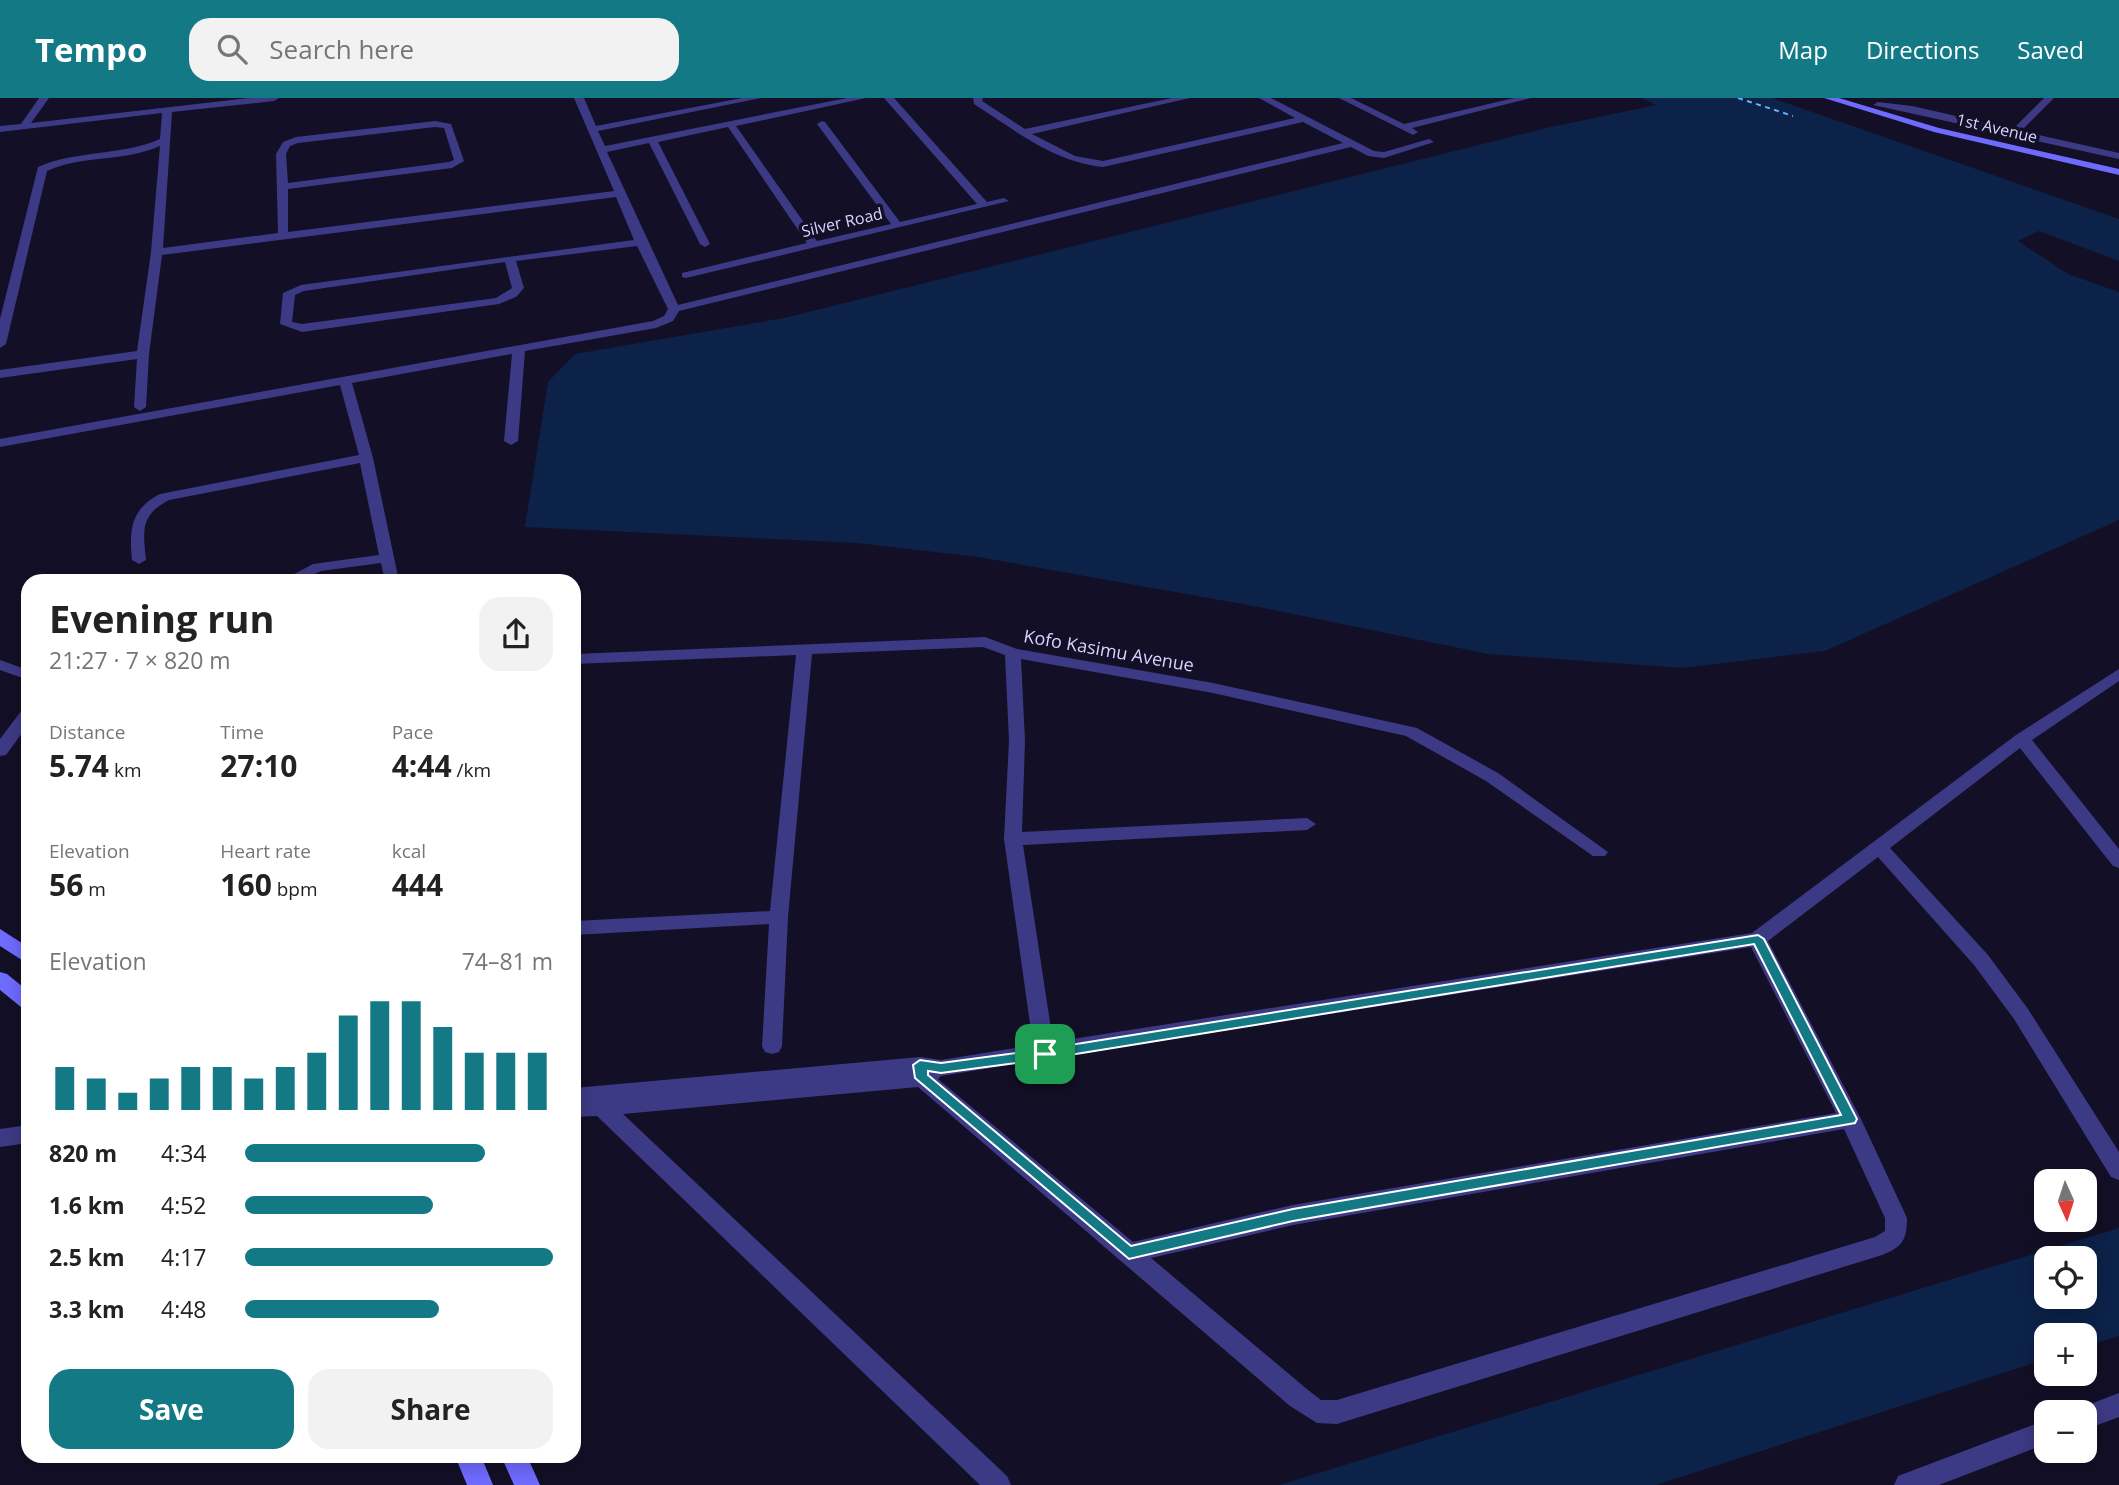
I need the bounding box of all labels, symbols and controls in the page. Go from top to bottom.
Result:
search box [189,18,679,81]
text: Tempo [35,27,147,72]
icon: search [213,30,251,68]
text: Search here [269,31,414,67]
text: Map [1778,33,1828,66]
text: Directions [1866,33,1979,66]
text: Saved [2017,33,2084,66]
street label: 1st Avenue [1954,108,2040,148]
street label: Silver Road [799,202,885,242]
text: Evening run [49,592,274,644]
button: share [479,597,553,671]
street label: Kofo Kasimu Avenue [1022,623,1196,677]
text: 21:27 · 7 × 820 m [49,644,231,676]
text: Distance [49,719,125,745]
text: Time [220,719,264,745]
text: Pace [392,719,433,745]
text: 5.74 [49,745,109,786]
text: 27:10 [220,745,298,786]
text: 4:44 [392,745,452,786]
text: km [109,757,142,783]
text: /km [452,757,491,783]
text: Elevation [49,838,130,864]
text: Heart rate [220,838,311,864]
text: kcal [392,838,426,864]
text: 56 [49,864,83,905]
text: 160 [220,864,272,905]
text: 444 [392,864,443,905]
text: m [83,876,106,902]
text: bpm [272,876,318,902]
text: Elevation [49,945,147,977]
text: 74–81 m [462,945,553,977]
pin [1015,1024,1075,1084]
icon: arrive [1026,1035,1064,1073]
text: 820 m [49,1137,117,1169]
text: 4:34 [161,1137,207,1169]
north arrow [2034,1169,2096,1232]
map controls [2034,1169,2097,1463]
text: 1.6 km [49,1189,125,1221]
text: 4:52 [161,1189,207,1221]
text: 2.5 km [49,1241,125,1273]
text: 4:17 [161,1241,207,1273]
button: locate [2034,1246,2097,1309]
text: 3.3 km [49,1293,125,1325]
text: 4:48 [161,1293,207,1325]
button: + [2034,1323,2097,1386]
button: Save [49,1369,294,1449]
button: Share [308,1369,553,1449]
button: − [2034,1400,2097,1463]

